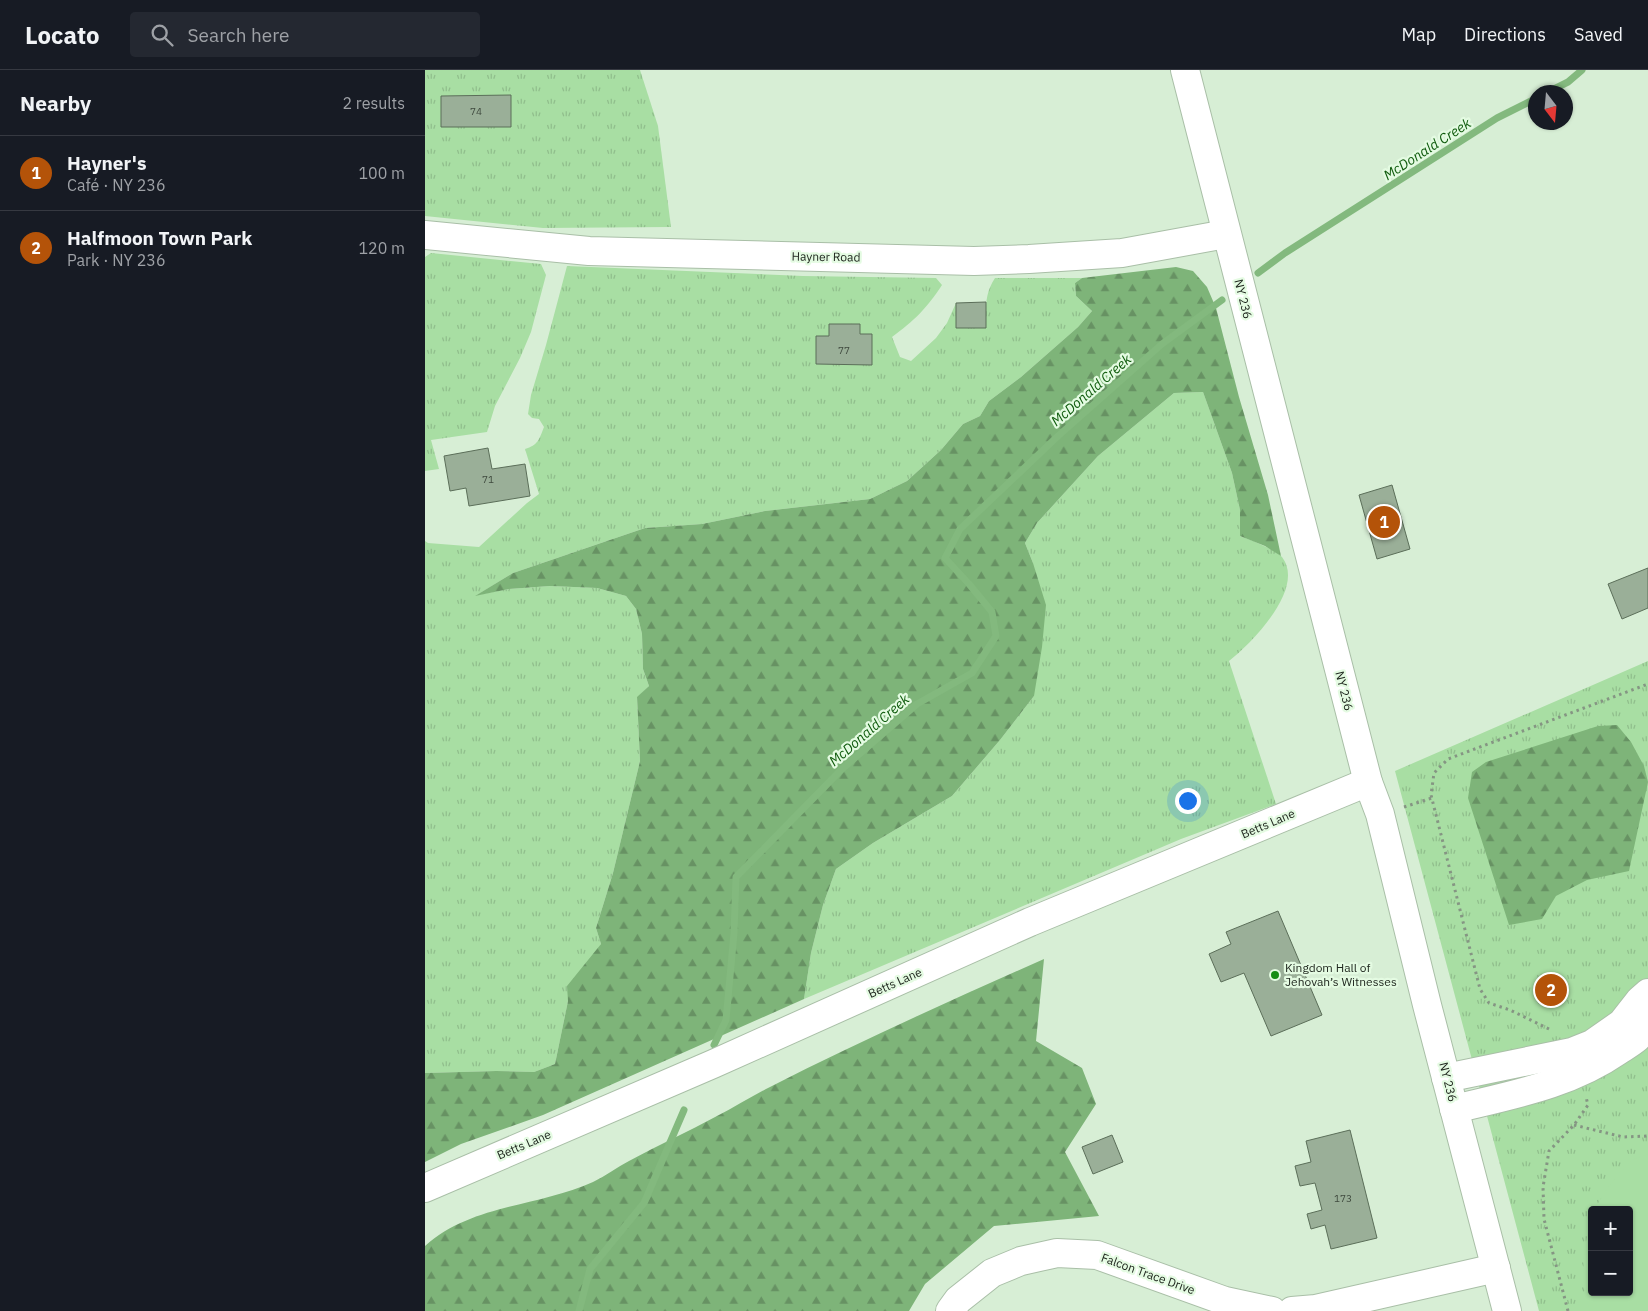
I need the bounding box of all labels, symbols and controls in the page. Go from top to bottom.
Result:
search box [130,12,480,57]
text: Locato [25,19,100,51]
icon: search [148,21,176,49]
text: Search here [188,23,289,47]
text: Map [1401,23,1436,46]
text: Directions [1464,23,1546,46]
text: Saved [1574,23,1623,46]
north arrow [1528,85,1573,130]
text: Nearby [20,89,91,117]
text: 2 results [342,93,405,113]
house number: 74 [470,105,482,118]
water label: McDonald Creek [1380,114,1475,184]
text: Hayner's [67,151,146,175]
text: 1 [31,163,41,183]
text: 100 m [358,163,405,183]
text: Café · NY 236 [67,175,166,195]
text: Halfmoon Town Park [67,226,252,250]
text: 2 [31,238,41,258]
text: 120 m [358,238,405,258]
street label: Hayner Road [791,248,861,265]
text: Park · NY 236 [67,250,166,270]
street label: NY 236 [1231,278,1256,320]
house number: 77 [838,344,850,357]
water label: McDonald Creek [1047,350,1136,430]
house number: 71 [482,473,494,486]
pin: 1 [1368,503,1400,541]
street label: NY 236 [1332,670,1357,712]
water label: McDonald Creek [825,690,914,770]
your location [1175,788,1201,814]
street label: Betts Lane [1239,805,1297,842]
place label: Kingdom Hall of Jehovah’s Witnesses [1285,960,1397,989]
street label: Betts Lane [866,964,924,1001]
marker: Kingdom Hall of Jehovah’s Witnesses [1269,969,1281,981]
pin: 2 [1535,971,1567,1009]
street label: NY 236 [1436,1061,1461,1103]
street label: Betts Lane [495,1126,553,1163]
house number: 173 [1334,1192,1352,1205]
map controls [1588,1206,1633,1296]
button: + [1588,1206,1633,1251]
street label: Falcon Trace Drive [1099,1250,1197,1298]
button: − [1588,1251,1633,1296]

